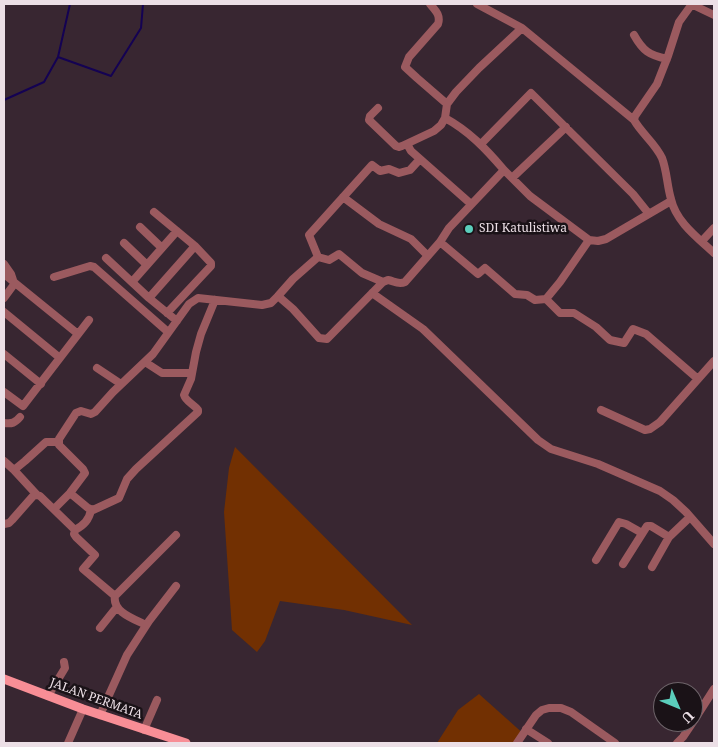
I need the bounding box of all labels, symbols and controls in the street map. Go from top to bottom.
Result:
place label: SDI Katulistiwa [479,222,567,236]
marker: SDI Katulistiwa [463,223,475,235]
street label: JALAN PERMATA [48,676,144,722]
north arrow [653,682,703,732]
text: U [678,707,699,728]

